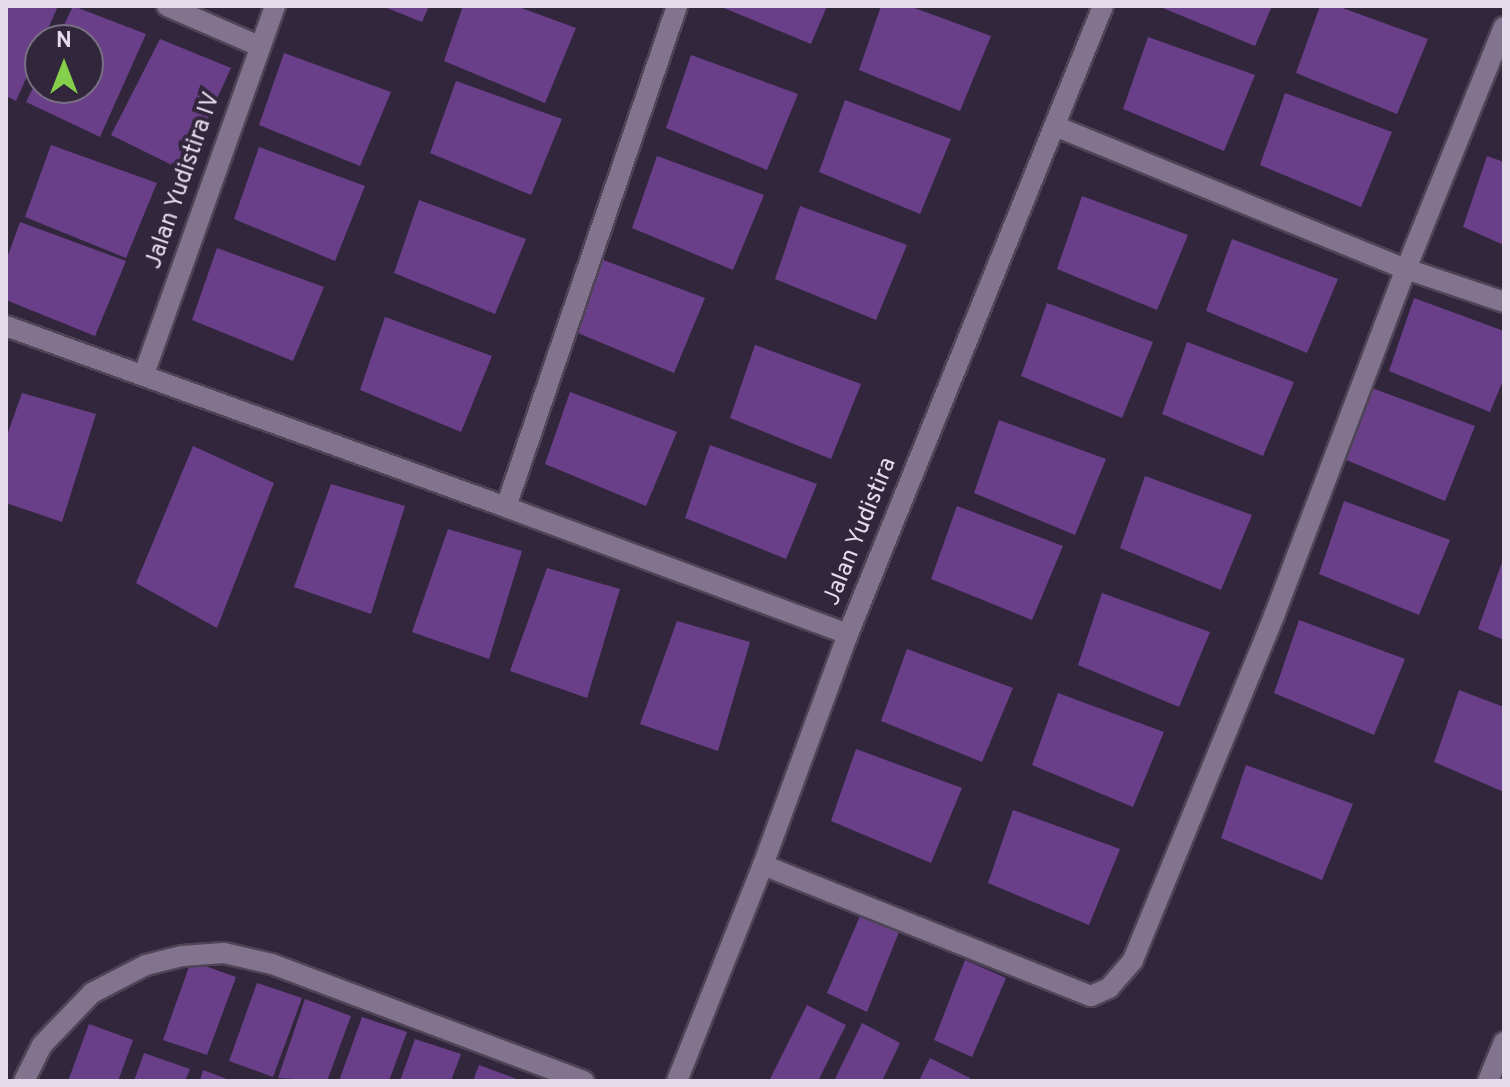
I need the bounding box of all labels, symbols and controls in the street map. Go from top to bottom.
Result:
north arrow [24,24,104,104]
text: N [56,28,72,55]
street label: Jalan Yudistira IV [140,88,228,274]
street label: Jalan Yudistira [818,453,904,611]

